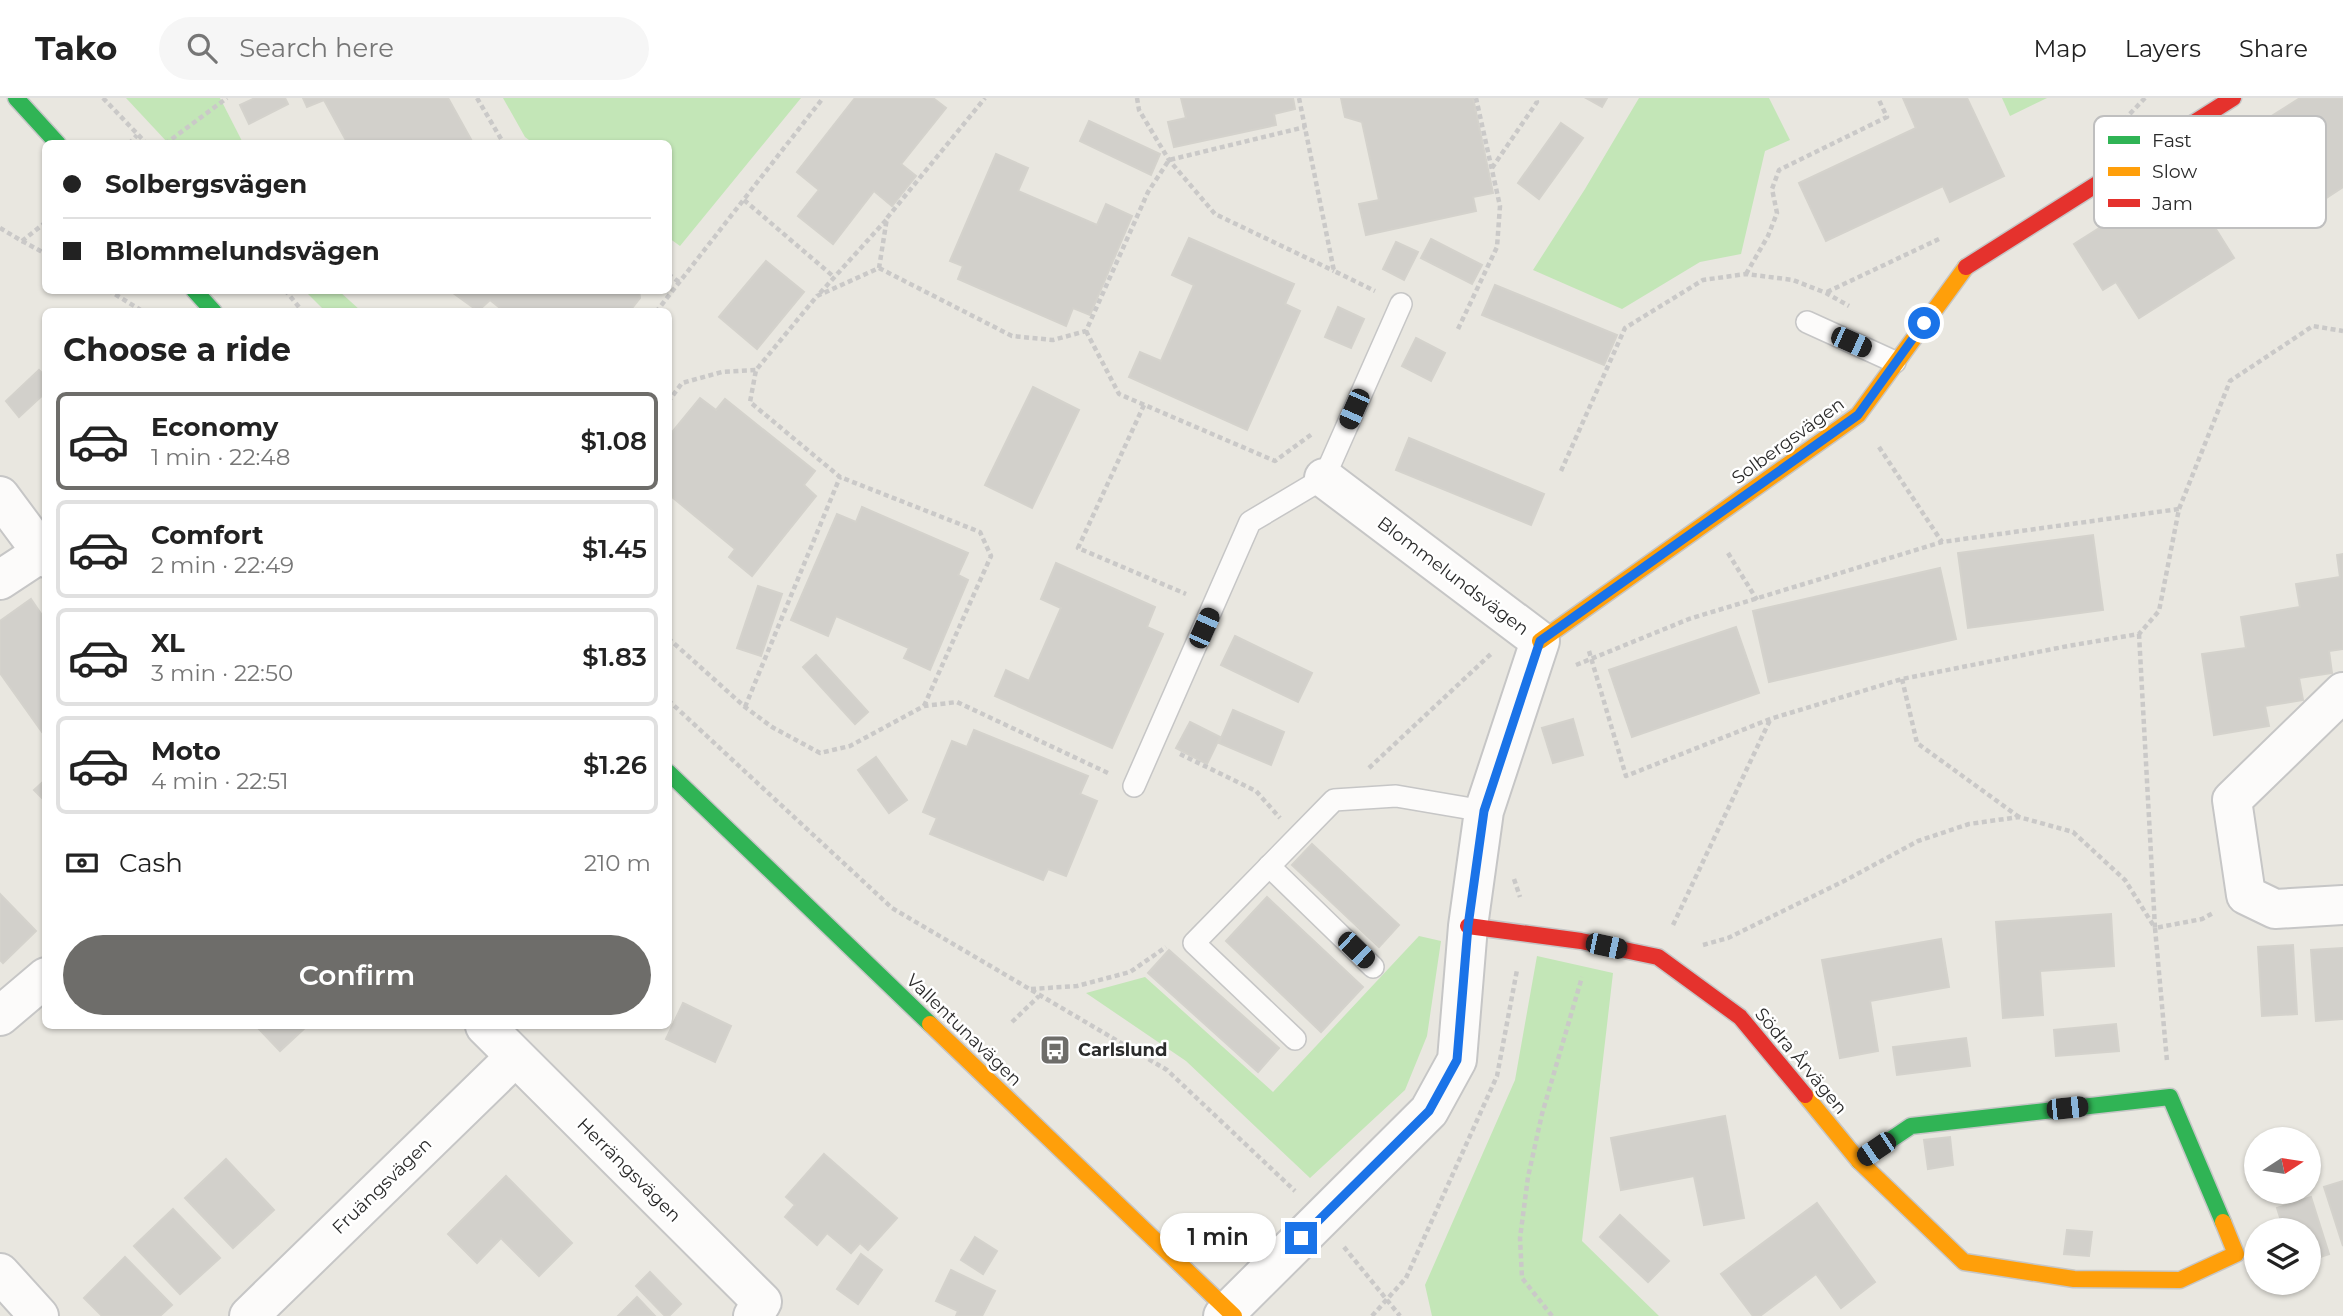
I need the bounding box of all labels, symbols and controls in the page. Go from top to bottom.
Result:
search box [159,17,649,80]
text: Tako [35,28,117,68]
icon: search [183,29,221,67]
text: Search here [239,32,394,64]
text: Map [2033,34,2087,63]
text: Layers [2125,34,2201,63]
text: Share [2239,34,2308,63]
legend [2094,116,2326,228]
text: Fast [2152,129,2192,152]
text: Slow [2152,160,2197,183]
text: Solbergsvägen [105,168,307,200]
text: Jam [2151,192,2193,215]
text: Blommelundsvägen [105,235,380,267]
route start [1908,307,1940,339]
car [1828,324,1875,360]
text: Choose a ride [63,330,291,369]
car [1336,386,1373,432]
street label: Solbergsvägen [1727,393,1849,489]
icon: car [67,410,130,473]
text: Economy [151,411,278,443]
text: $1.08 [581,425,647,457]
text: 1 min · 22:48 [151,443,290,471]
street label: Blommelundsvägen [1373,512,1533,640]
icon: car [67,518,130,581]
text: Comfort [151,519,263,551]
text: $1.45 [582,533,647,565]
text: 2 min · 22:49 [151,551,294,579]
car [1186,605,1223,651]
icon: car [67,626,130,689]
text: XL [151,627,185,659]
text: $1.83 [582,641,647,673]
text: 3 min · 22:50 [151,659,293,687]
icon: car [67,734,130,797]
text: Moto [151,735,221,767]
text: $1.26 [583,749,647,781]
text: 4 min · 22:51 [151,767,289,795]
icon: cash [63,844,101,882]
text: Cash [119,847,183,879]
text: 210 m [584,849,651,877]
car [1334,928,1379,972]
car [1584,931,1629,961]
button: Confirm [63,935,651,1015]
street label: Vallentunavägen [902,969,1026,1091]
street label: Södra Årvägen [1750,1003,1853,1119]
bus stop icon: Carlslund [1038,1033,1072,1067]
place label: Carlslund [1078,1039,1168,1061]
car [2046,1095,2089,1121]
street label: Herrängsvägen [572,1113,686,1227]
north arrow [2244,1127,2320,1204]
map controls [2244,1127,2321,1295]
car [1853,1129,1900,1169]
street label: Fruängsvägen [328,1133,436,1239]
callout: 1 min [1161,1214,1276,1262]
button: layers [2244,1218,2321,1295]
route end [1285,1222,1317,1254]
text: 1 min [1187,1223,1249,1251]

